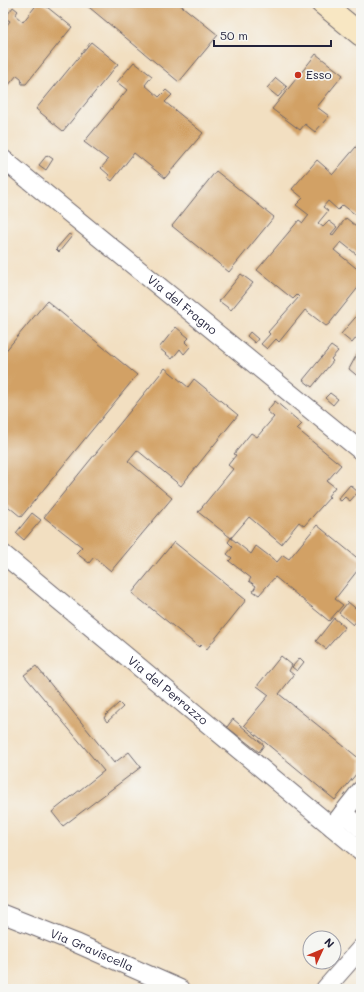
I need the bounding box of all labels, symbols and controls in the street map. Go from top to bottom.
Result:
scale bar [214,22,331,48]
text: 50 m [220,27,248,43]
place label: Esso [306,66,332,82]
marker: Esso [293,70,303,80]
street label: Via del Fragno [144,271,221,337]
street label: Via del Perrazzo [125,652,212,728]
street label: Via Graviscella [48,925,136,974]
north arrow [302,930,342,970]
text: N [321,934,338,951]

